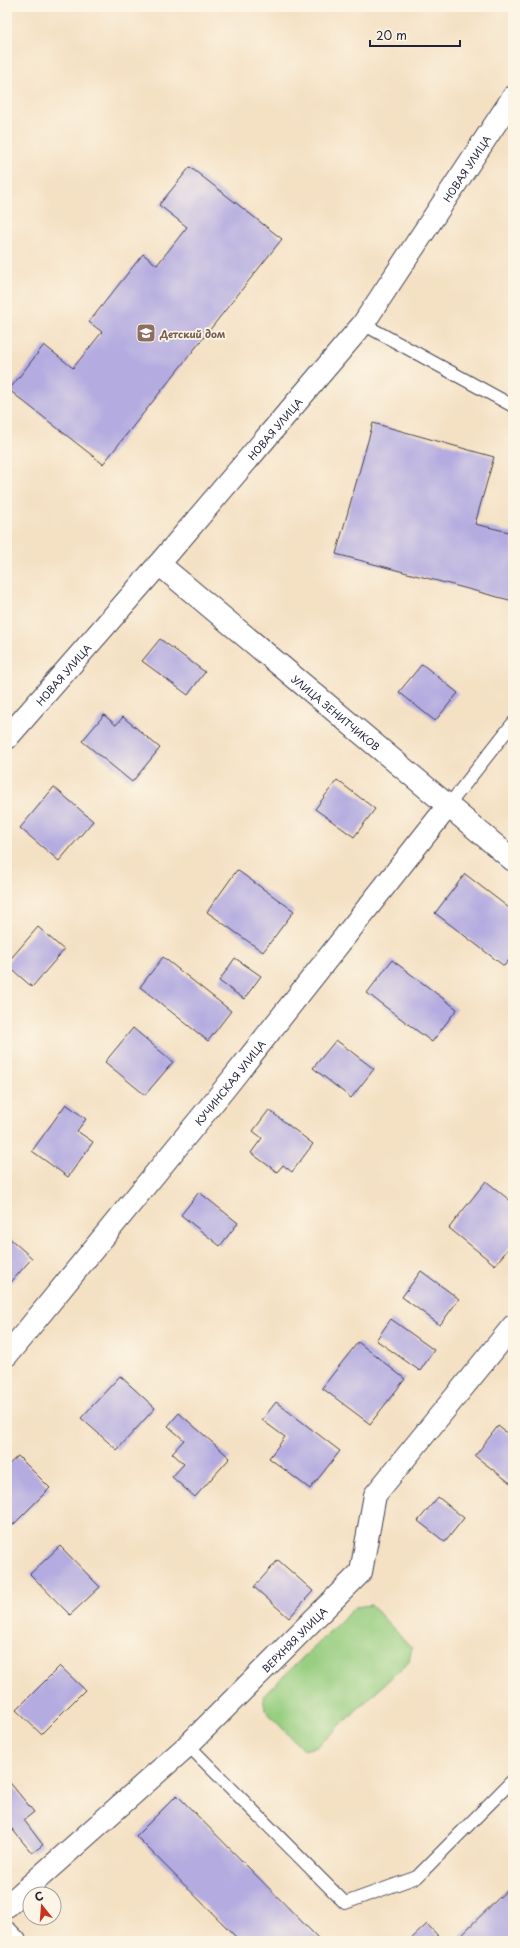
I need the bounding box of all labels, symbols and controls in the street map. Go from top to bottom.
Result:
scale bar [370,22,460,48]
text: 20 m [376,26,407,44]
street label: НОВАЯ УЛИЦА [439,131,494,204]
school or university icon: Детский дом [135,322,157,344]
place label: Детский дом [159,326,226,341]
street label: НОВАЯ УЛИЦА [244,394,305,463]
street label: НОВАЯ УЛИЦА [32,640,94,708]
street label: УЛИЦА ЗЕНИТЧИКОВ [289,671,384,754]
street label: КУЧИНСКАЯ УЛИЦА [191,1036,268,1128]
street label: ВЕРХНЯЯ УЛИЦА [258,1603,330,1675]
north arrow [22,1886,62,1926]
text: С [32,1887,45,1905]

